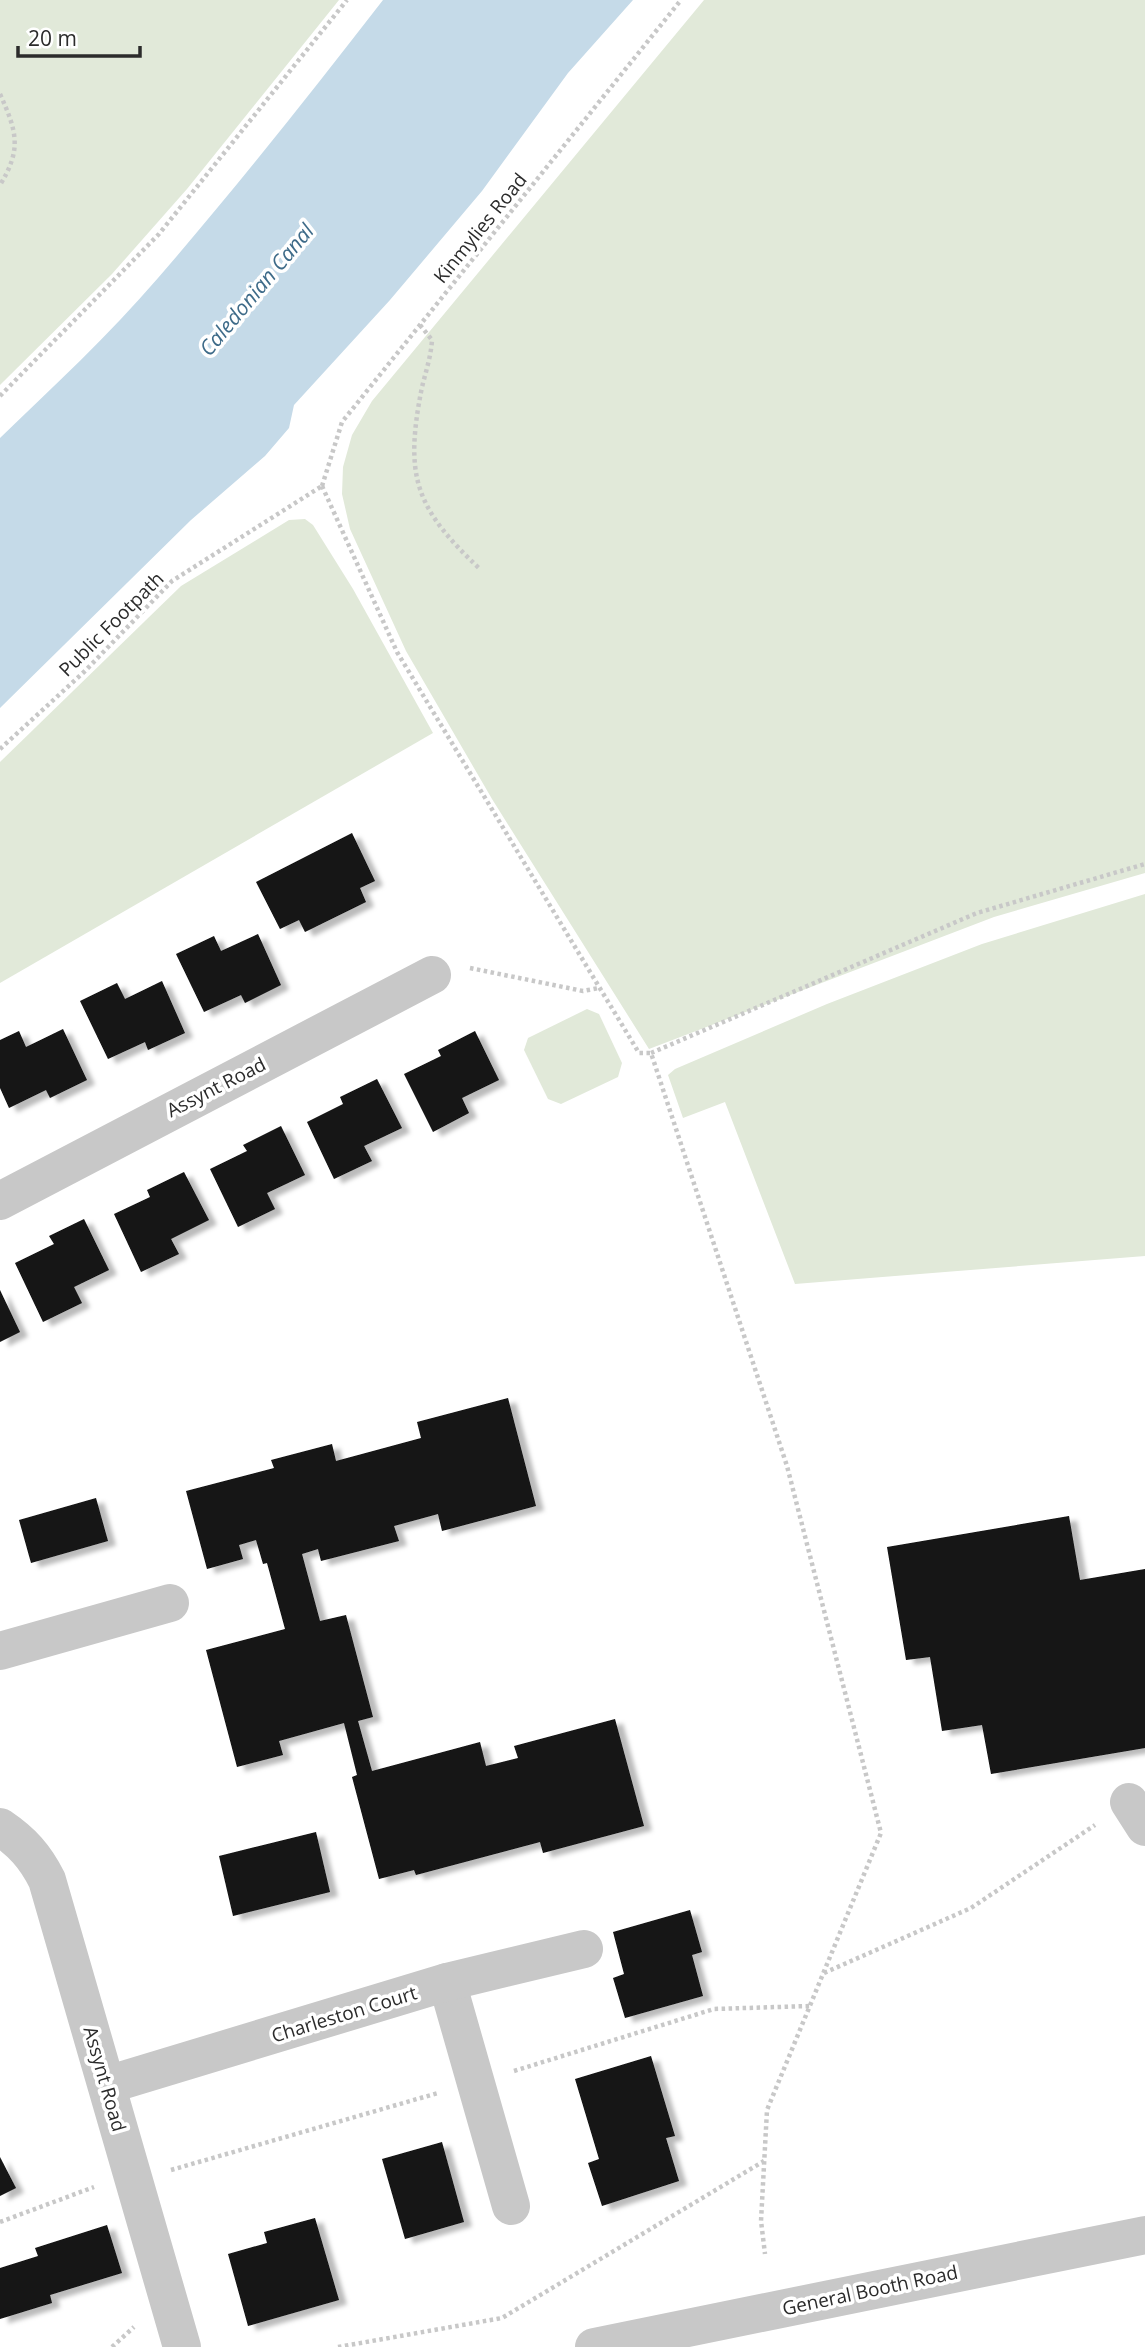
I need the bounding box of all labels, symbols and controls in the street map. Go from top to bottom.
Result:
scale bar [18,14,140,58]
text: 20 m [28,24,77,52]
street label: Kinmylies Road [427,167,533,289]
water label: Caledonian Canal [193,217,320,361]
street label: Public Footpath [53,566,169,682]
street label: Assynt Road [162,1051,270,1123]
street label: Charleston Court [268,1979,420,2048]
street label: Assynt Road [78,2023,132,2135]
street label: General Booth Road [780,2259,960,2321]

